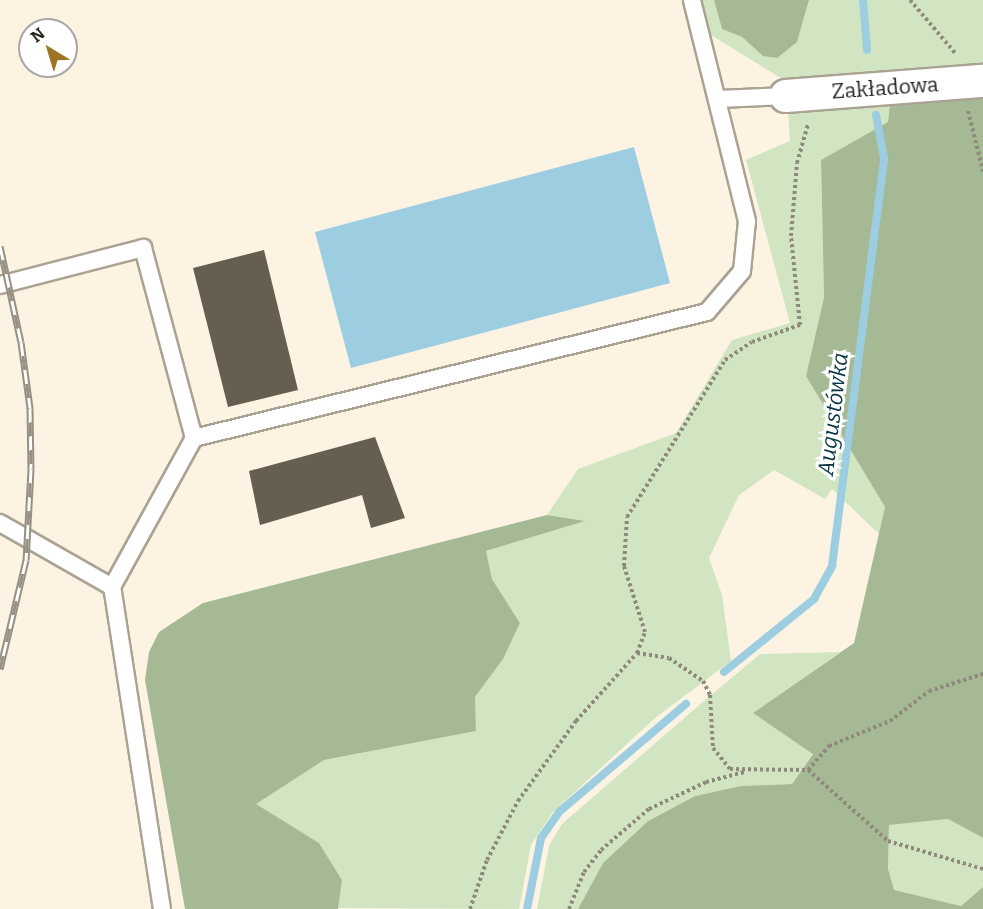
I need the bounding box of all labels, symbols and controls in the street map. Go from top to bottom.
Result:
north arrow [18,18,78,78]
text: N [27,24,49,46]
street label: Zakładowa [831,72,939,104]
water label: Augustówka [812,351,854,477]

